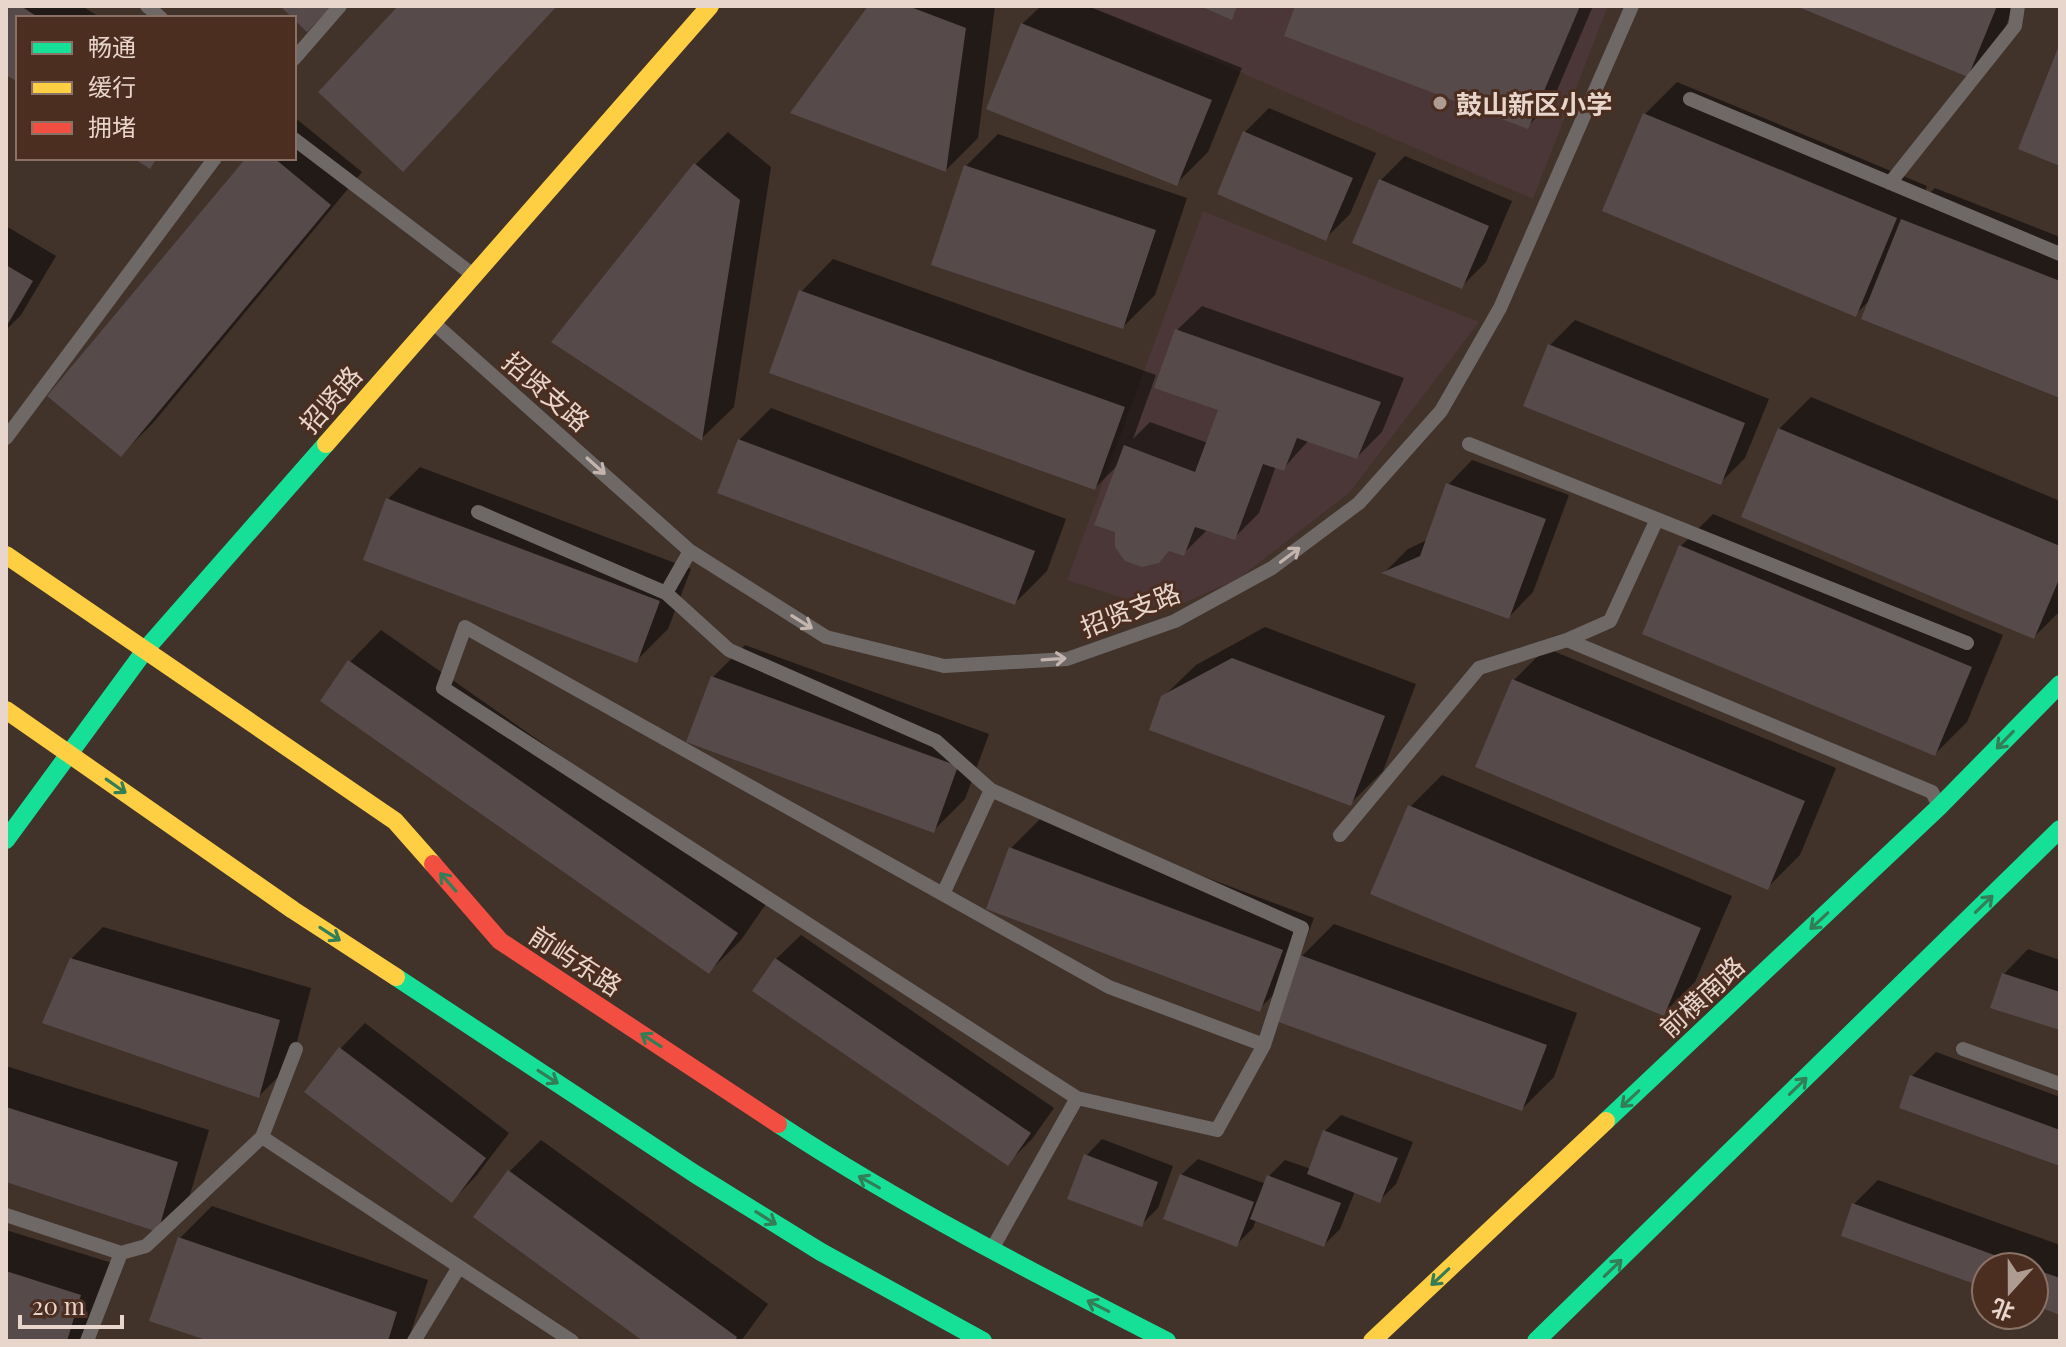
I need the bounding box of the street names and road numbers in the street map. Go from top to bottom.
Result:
street label: 招贤支路 [496,344,598,438]
street label: 招贤路 [291,358,369,440]
street label: 招贤支路 [1075,574,1185,644]
street label: 前屿东路 [523,917,629,1003]
street label: 前横南路 [1651,948,1751,1044]

